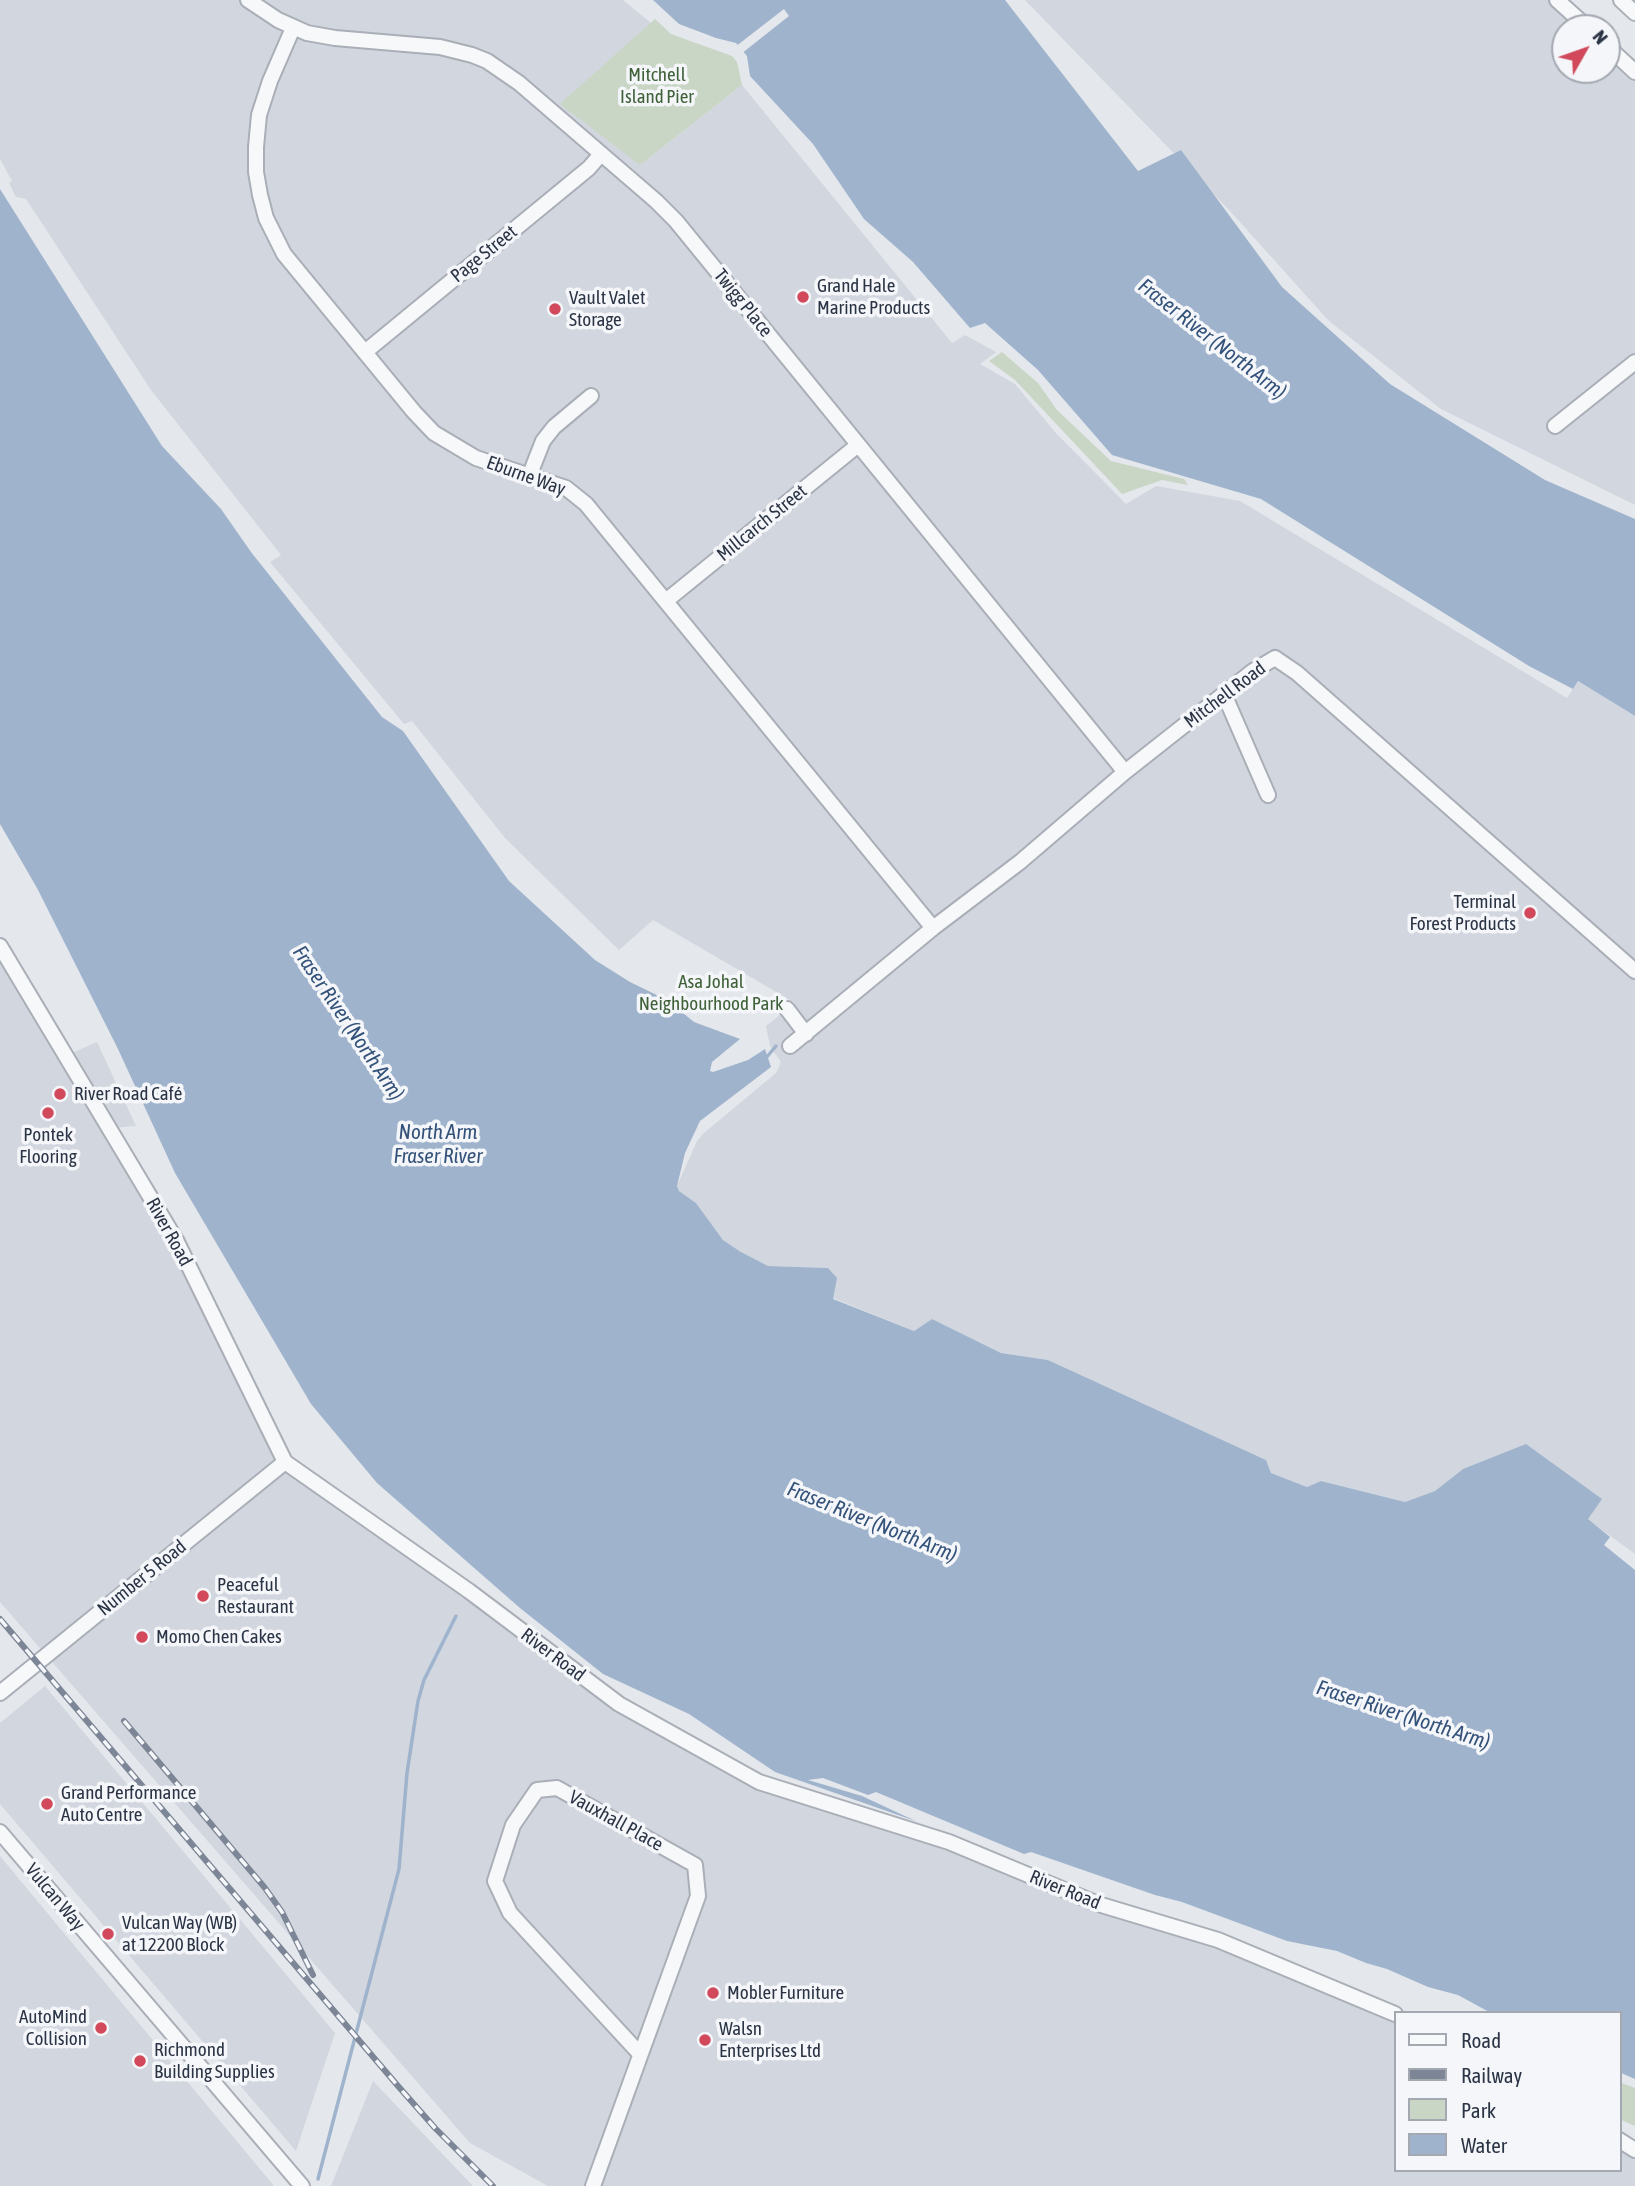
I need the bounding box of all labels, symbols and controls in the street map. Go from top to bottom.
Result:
north arrow [1551,14,1621,84]
text: N [1589,25,1613,48]
park label: Mitchell Island Pier [620,64,694,108]
street label: Page Street [446,220,522,288]
street label: Twigg Place [709,264,777,342]
water label: Fraser River (North Arm) [1133,273,1291,405]
place label: Grand Hale Marine Products [817,275,930,319]
place label: Vault Valet Storage [569,287,645,331]
marker: Grand Hale Marine Products [795,289,811,305]
marker: Vault Valet Storage [547,301,563,317]
street label: Eburne Way [483,451,569,501]
street label: Millcarch Street [712,480,812,566]
street label: Mitchell Road [1180,657,1270,733]
place label: Terminal Forest Products [1410,891,1516,935]
marker: Terminal Forest Products [1522,905,1538,921]
water label: Fraser River (North Arm) [287,941,409,1105]
park label: Asa Johal Neighbourhood Park [639,971,783,1015]
place label: River Road Café [74,1083,182,1105]
marker: River Road Café [52,1086,68,1102]
marker: Pontek Flooring [40,1105,56,1121]
water label: North Arm Fraser River [394,1119,482,1169]
place label: Pontek Flooring [19,1124,77,1168]
street label: River Road [141,1194,197,1270]
water label: Fraser River (North Arm) [783,1476,961,1568]
street label: Number 5 Road [93,1535,191,1621]
place label: Peaceful Restaurant [217,1574,294,1618]
marker: Peaceful Restaurant [195,1588,211,1604]
street label: River Road [516,1623,590,1687]
place label: Momo Chen Cakes [156,1626,282,1648]
marker: Momo Chen Cakes [134,1629,150,1645]
water label: Fraser River (North Arm) [1313,1675,1493,1755]
place label: Grand Performance Auto Centre [61,1782,196,1826]
street label: Vauxhall Place [565,1786,667,1856]
marker: Grand Performance Auto Centre [39,1796,55,1812]
street label: Vulcan Way [20,1859,90,1935]
street label: River Road [1026,1865,1104,1915]
place label: Vulcan Way (WB) at 12200 Block [122,1912,237,1956]
marker: Vulcan Way (WB) at 12200 Block [100,1926,116,1942]
place label: Mobler Furniture [727,1982,844,2004]
marker: Mobler Furniture [705,1985,721,2001]
place label: AutoMind Collision [19,2006,87,2050]
legend [1394,2011,1621,2172]
place label: Walsn Enterprises Ltd [719,2018,821,2062]
marker: AutoMind Collision [93,2020,109,2036]
text: Road [1461,2028,1501,2052]
marker: Walsn Enterprises Ltd [697,2032,713,2048]
place label: Richmond Building Supplies [154,2039,275,2083]
marker: Richmond Building Supplies [132,2053,148,2069]
text: Railway [1461,2063,1522,2087]
text: Park [1461,2098,1496,2122]
text: Water [1461,2133,1507,2157]

